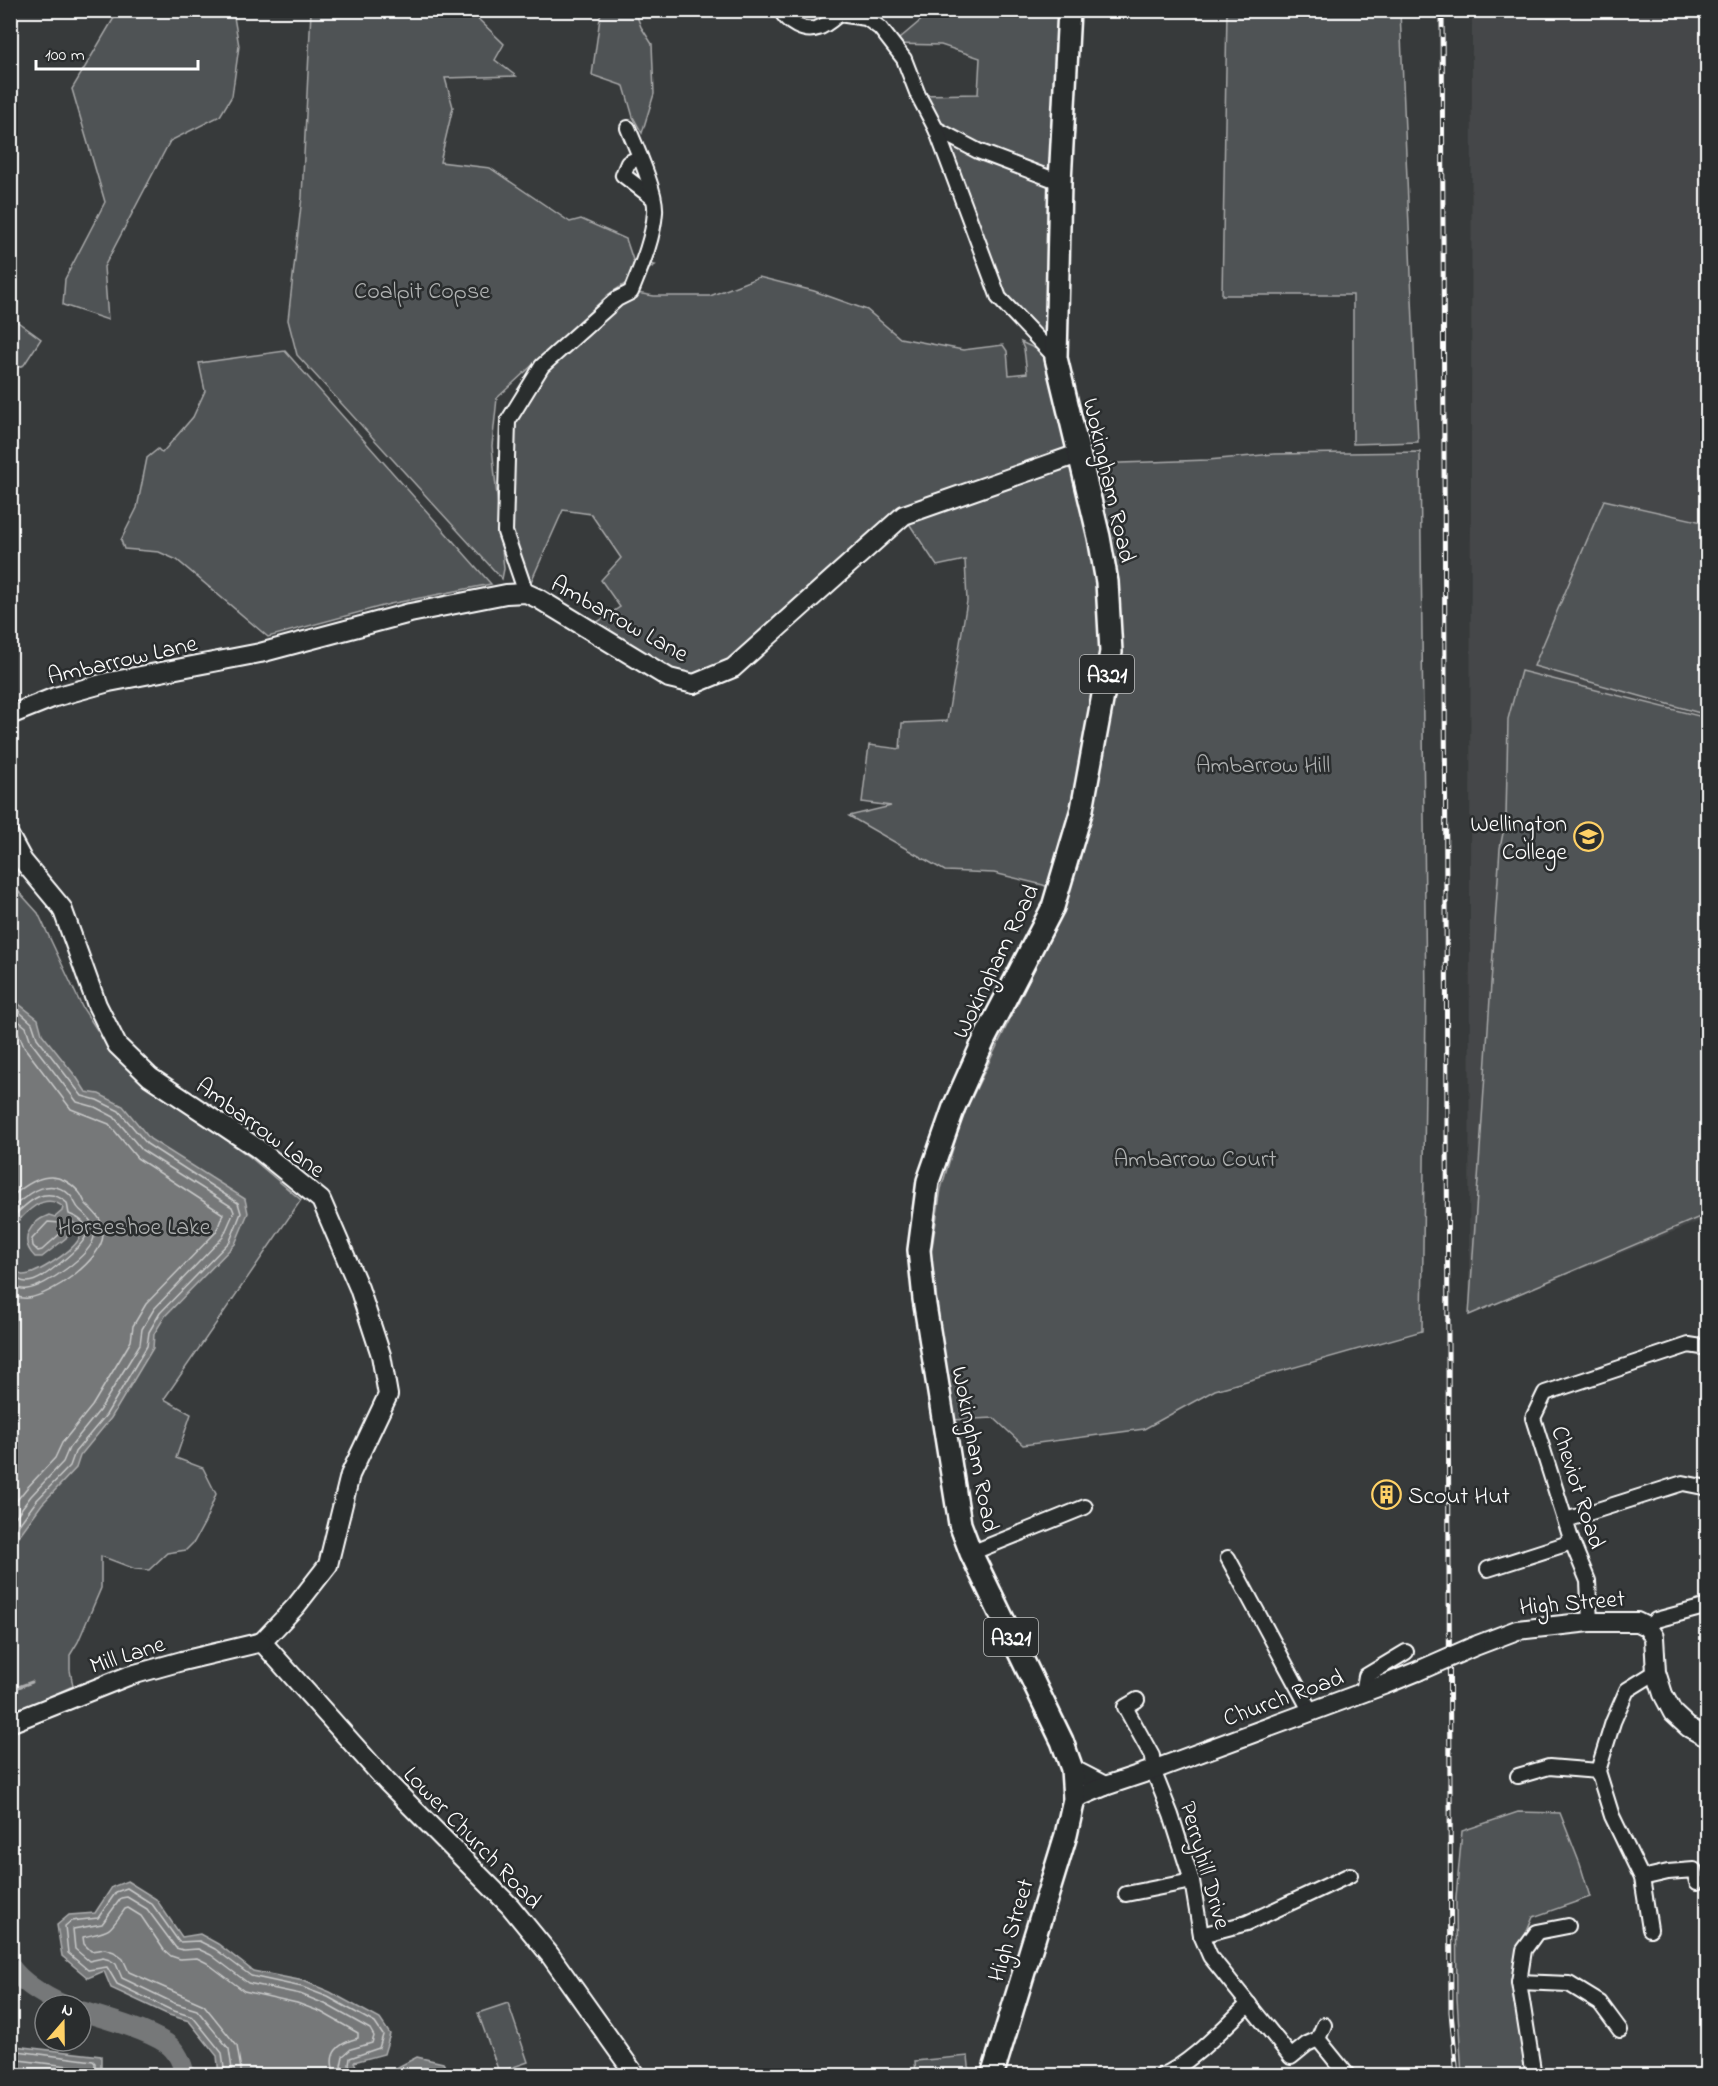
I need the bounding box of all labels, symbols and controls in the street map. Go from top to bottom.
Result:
scale bar [36,33,198,71]
text: 100 m [45,43,85,69]
park label: Coalpit Copse [354,275,490,310]
street label: Wokingham Road [1072,395,1144,567]
street label: Ambarrow Lane [544,568,694,673]
street label: Ambarrow Lane [44,627,201,696]
road number: A321 [1080,655,1134,693]
park label: Ambarrow Hill [1196,749,1330,784]
place label: Wellington College [1470,808,1567,871]
school or university icon: Wellington College [1572,821,1604,853]
street label: Wokingham Road [945,878,1050,1045]
street label: Ambarrow Lane [188,1070,332,1188]
park label: Ambarrow Court [1114,1143,1276,1178]
park label: Horseshoe Lake [58,1211,211,1246]
street label: Wokingham Road [940,1364,1007,1536]
street label: Cheviot Road [1540,1422,1613,1554]
building icon: Scout Hut [1371,1479,1403,1511]
place label: Scout Hut [1408,1480,1510,1515]
street label: High Street [1518,1582,1627,1627]
road number: A321 [984,1618,1038,1656]
street label: Mill Lane [86,1628,170,1685]
street label: Church Road [1219,1661,1349,1737]
street label: Lower Church Road [394,1759,549,1919]
street label: Perryhill Drive [1168,1798,1239,1934]
street label: High Street [980,1875,1045,1987]
north arrow [33,1993,93,2053]
text: N [58,1998,77,2024]

